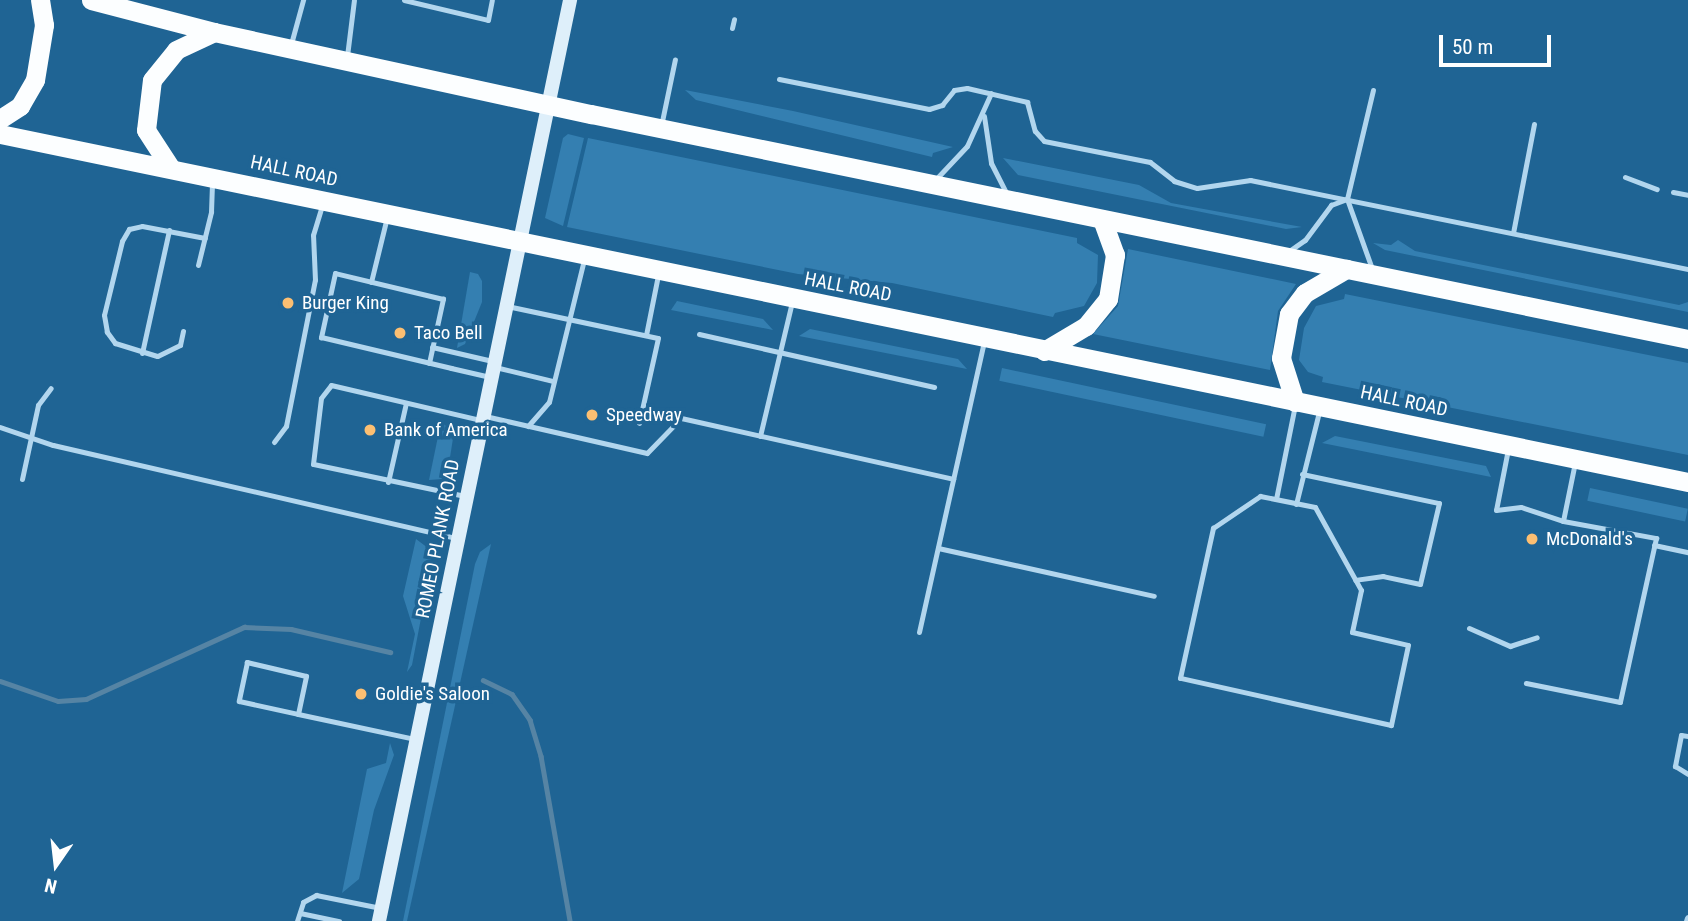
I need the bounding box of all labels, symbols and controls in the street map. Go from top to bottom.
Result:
scale bar [1443,21,1555,65]
text: 50 m [1452,35,1493,59]
street label: HALL ROAD [248,151,340,191]
street label: HALL ROAD [802,267,894,307]
place label: Burger King [302,292,389,314]
marker: Burger King [280,295,296,311]
place label: Taco Bell [414,322,483,344]
marker: Taco Bell [392,325,408,341]
street label: HALL ROAD [1358,381,1450,421]
place label: Speedway [606,404,682,426]
marker: Speedway [584,407,600,423]
place label: Bank of America [384,419,508,441]
marker: Bank of America [362,422,378,438]
street label: ROMEO PLANK ROAD [411,458,465,620]
place label: McDonald's [1546,528,1633,550]
marker: McDonald's [1524,531,1540,547]
place label: Goldie's Saloon [375,683,490,705]
marker: Goldie's Saloon [353,686,369,702]
north arrow [21,830,91,900]
text: N [42,873,59,898]

